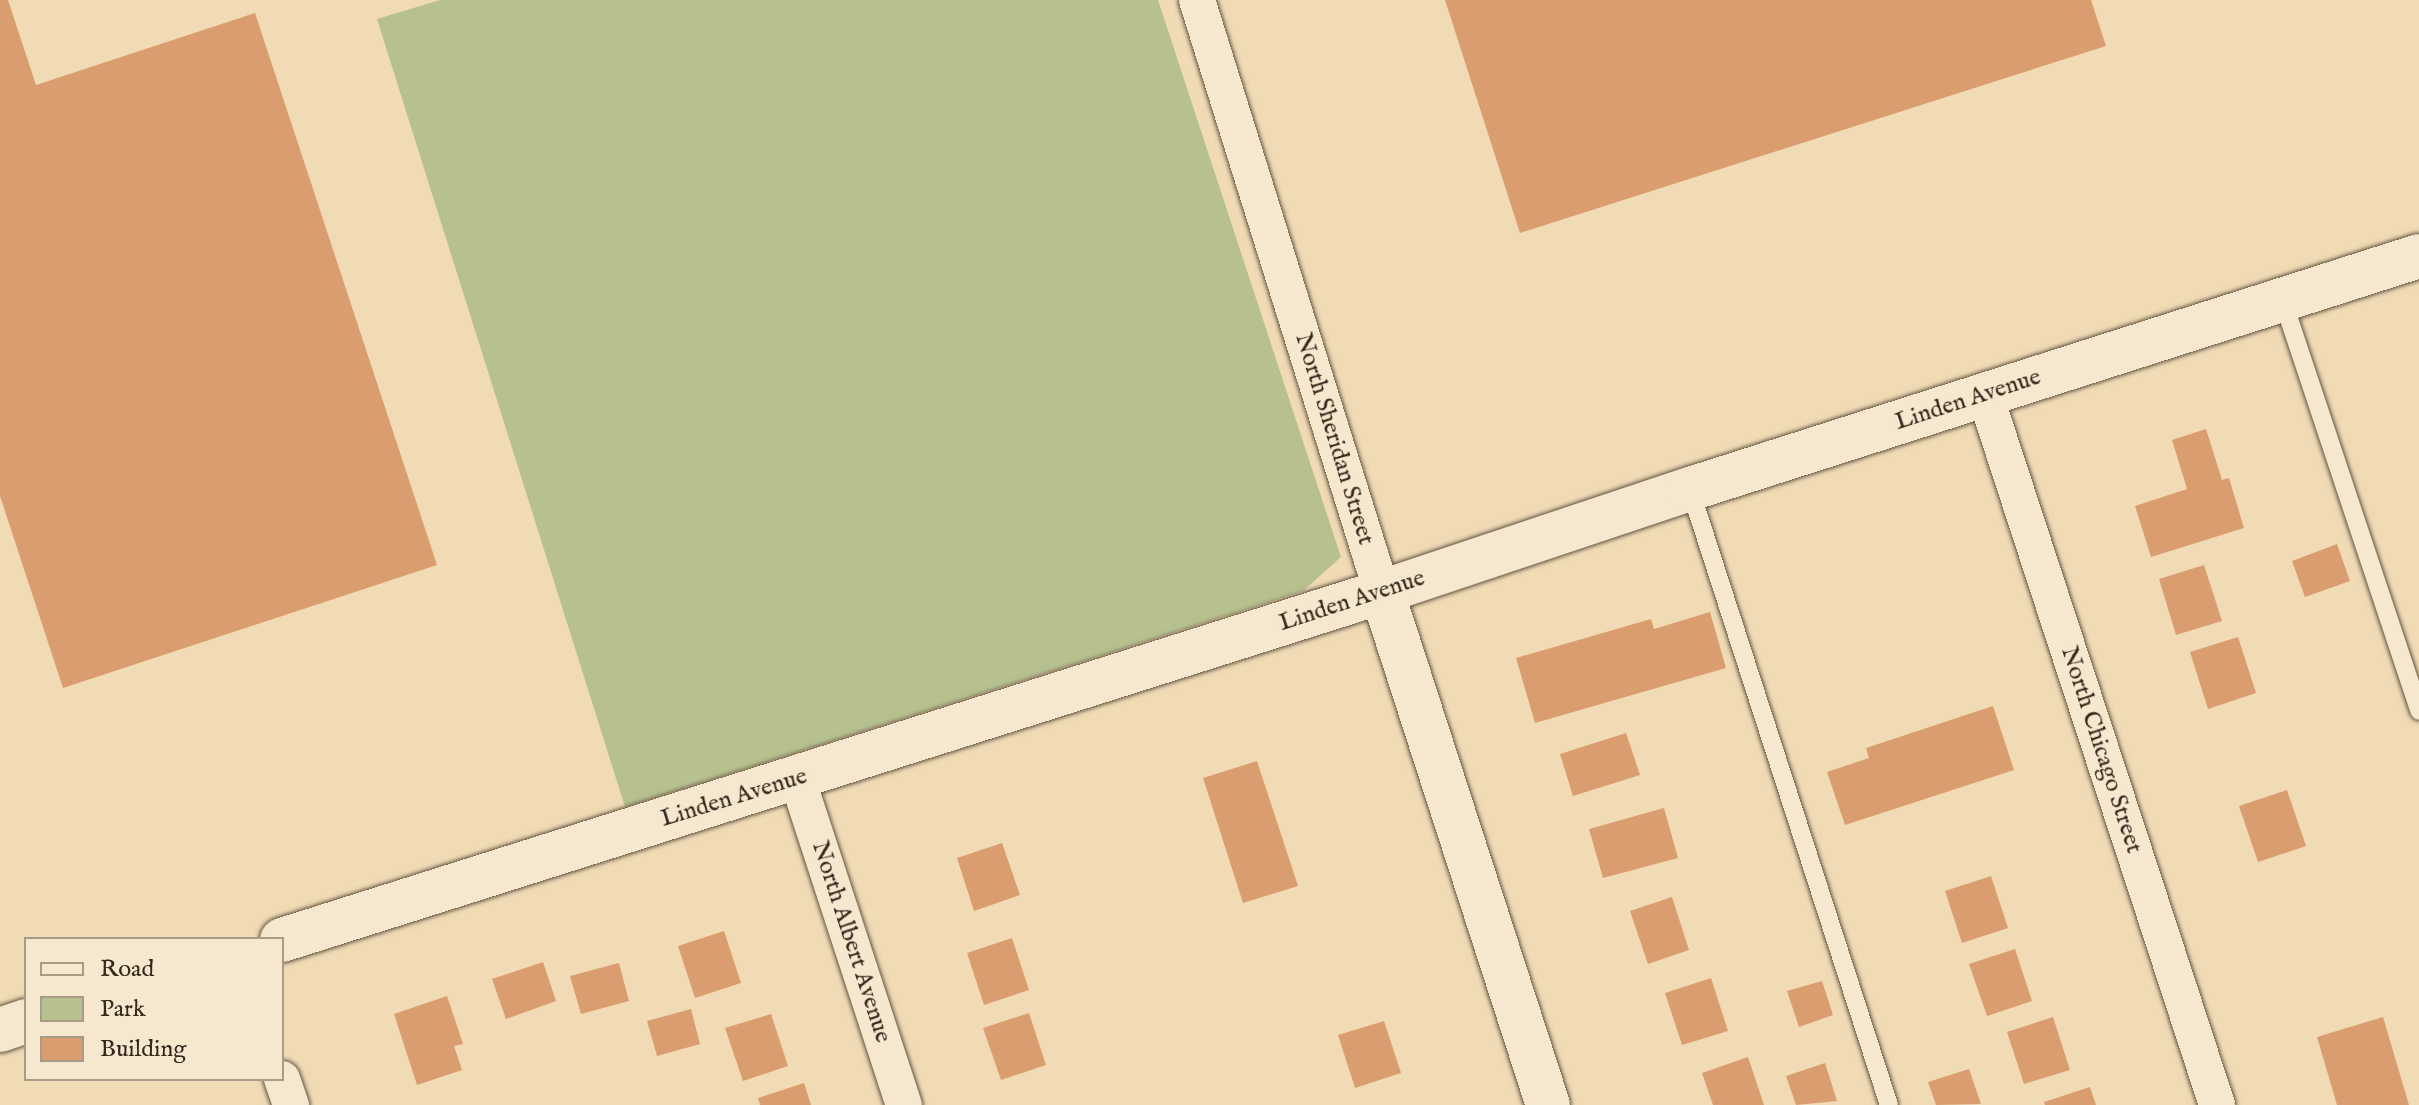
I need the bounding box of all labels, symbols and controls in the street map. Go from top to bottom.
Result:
street label: North Sheridan Street [1288,330,1380,548]
street label: Linden Avenue [1892,363,2044,437]
street label: Linden Avenue [1276,564,1428,638]
street label: North Chicago Street [2054,643,2148,857]
street label: Linden Avenue [657,762,811,834]
street label: North Albert Avenue [805,838,897,1046]
legend [24,937,284,1081]
text: Road [100,954,154,985]
text: Park [100,994,146,1025]
text: Building [100,1034,186,1065]

